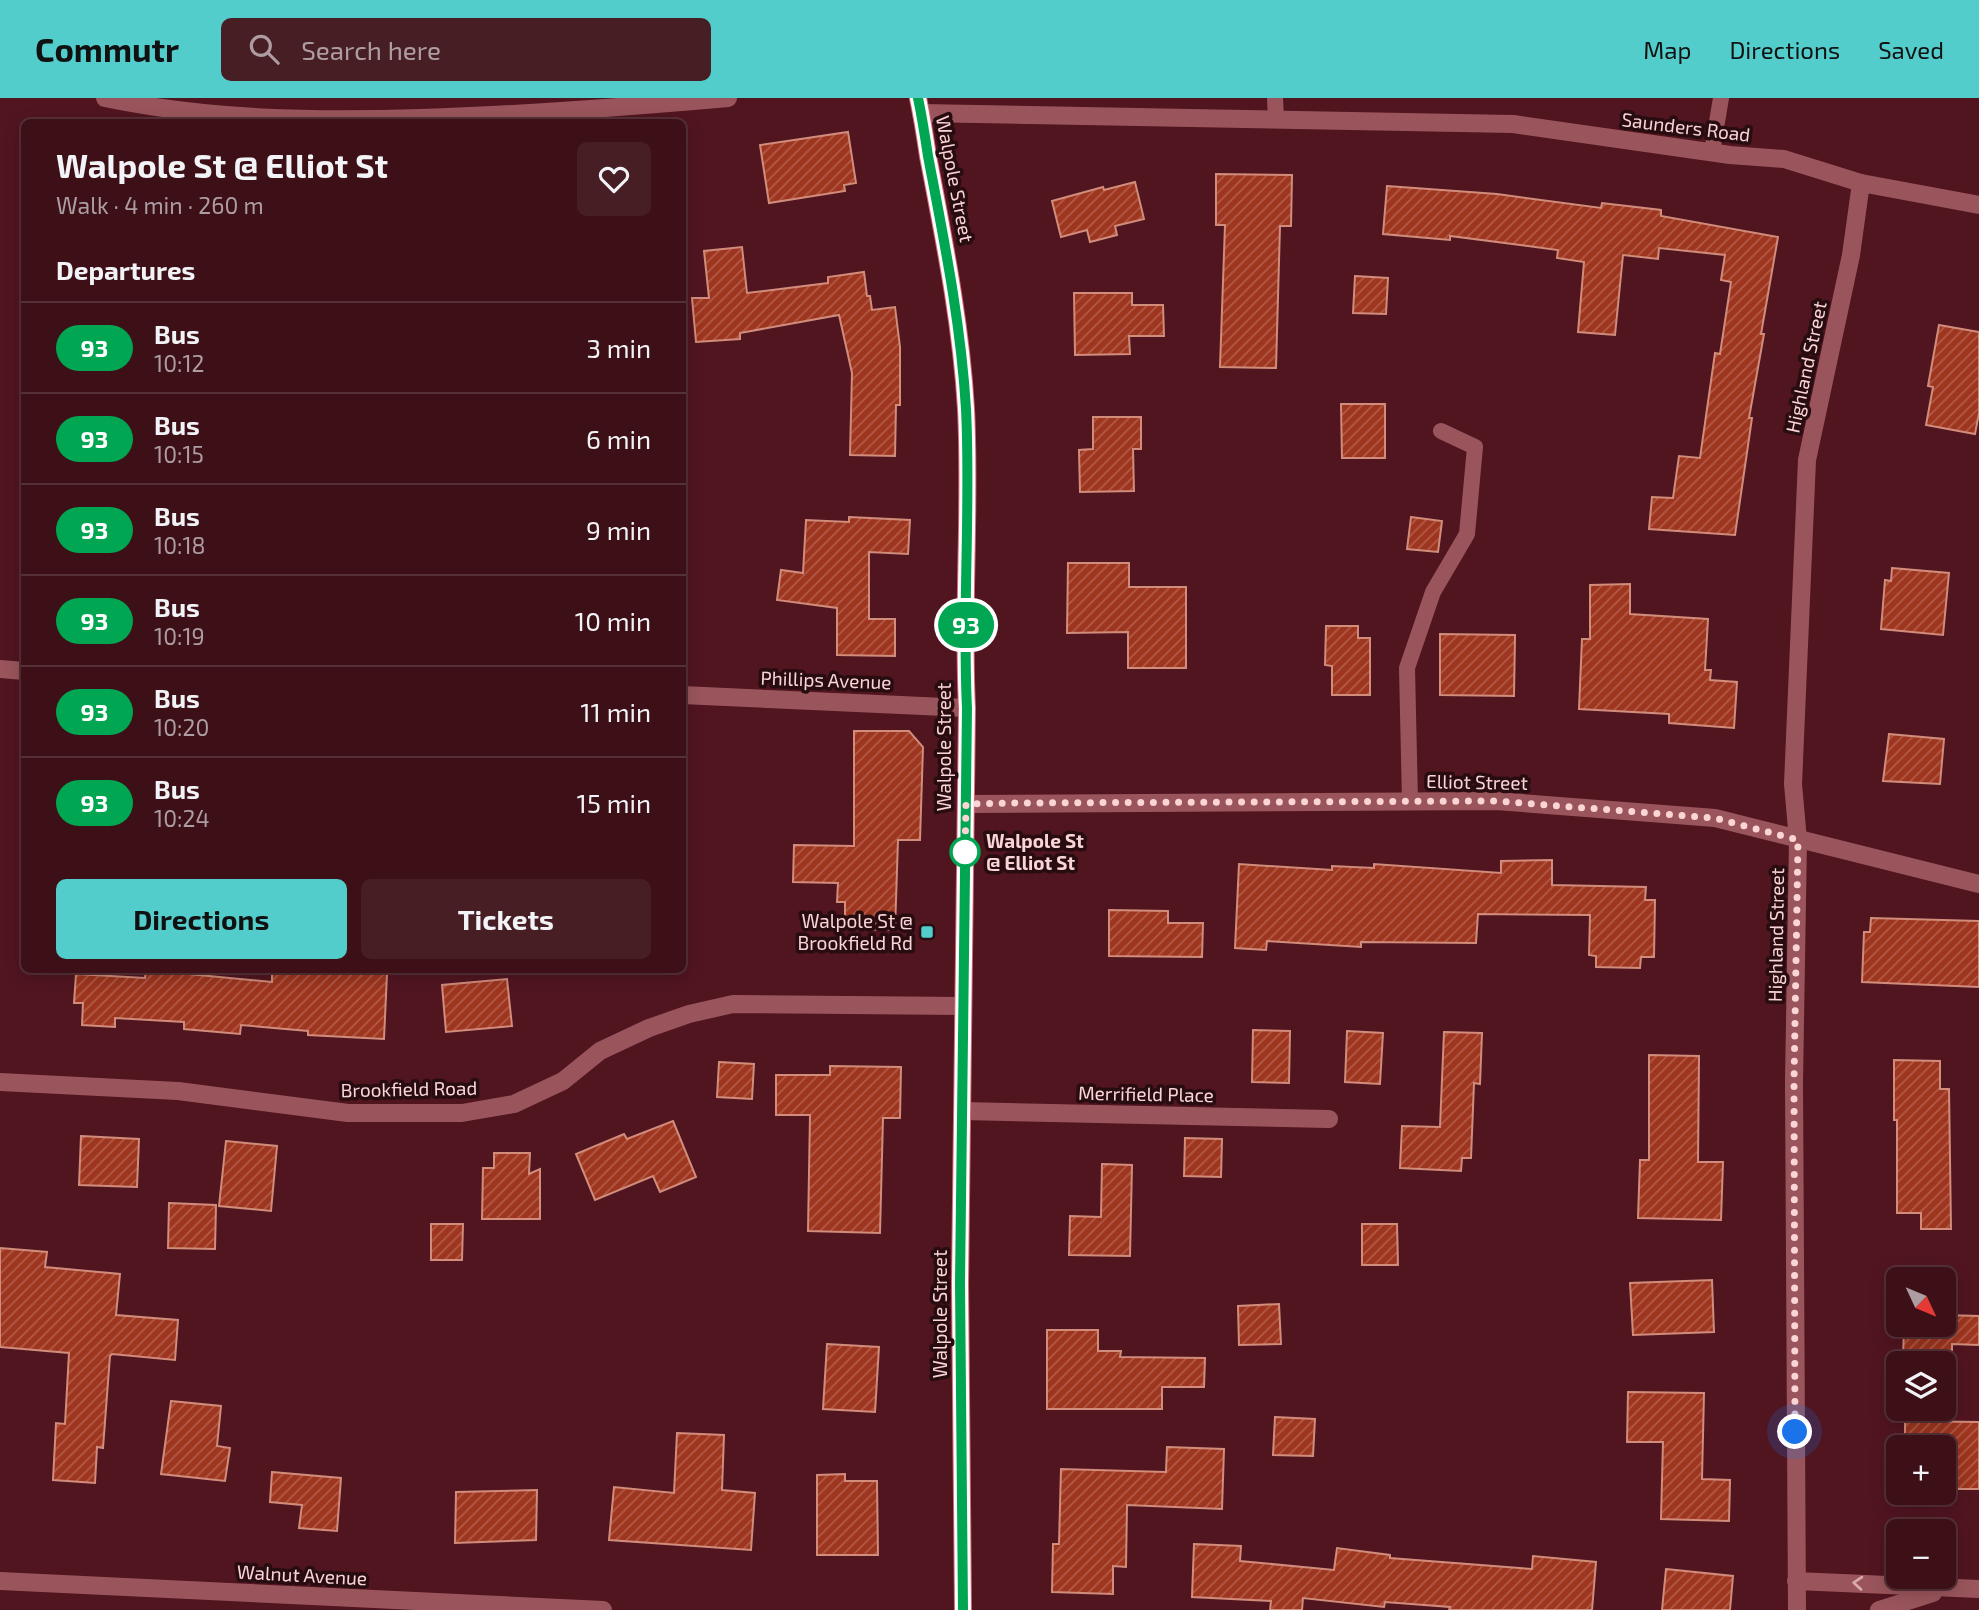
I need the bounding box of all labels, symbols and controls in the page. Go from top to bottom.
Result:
search box [221,18,711,81]
text: Commutr [35,29,179,69]
icon: search [245,30,283,68]
text: Search here [301,34,441,65]
text: Map [1643,35,1691,64]
text: Directions [1729,35,1840,64]
text: Saved [1878,35,1944,64]
street label: Saunders Road [1620,107,1752,146]
street label: Walpole Street [932,114,979,244]
button: heart [577,142,651,216]
text: Walpole St @ Elliot St [56,145,388,185]
text: Walk · 4 min · 260 m [56,191,264,219]
text: Departures [56,254,195,285]
street label: Highland Street [1780,299,1831,435]
text: Bus [154,318,200,349]
text: 3 min [586,332,651,363]
text: 93 [81,333,108,362]
text: 10:12 [154,349,205,377]
text: Bus [154,409,200,440]
text: 6 min [586,423,651,454]
text: 93 [81,424,108,453]
text: 10:15 [154,440,204,468]
text: Bus [154,500,200,531]
text: 9 min [586,514,651,545]
text: 93 [81,515,108,544]
text: 10:18 [154,531,206,559]
text: Bus [154,591,200,622]
line badge: 93 [934,602,998,648]
text: 10 min [575,605,651,636]
text: 93 [81,606,108,635]
text: 93 [952,610,980,639]
text: 10:19 [154,622,205,650]
street label: Phillips Avenue [760,666,892,693]
text: Bus [154,682,200,713]
street label: Walpole Street [932,683,955,811]
text: 11 min [580,696,651,727]
text: 93 [81,697,108,726]
text: 10:20 [154,713,209,741]
street label: Elliot Street [1426,769,1528,794]
text: Bus [154,773,200,804]
text: 15 min [577,787,651,818]
text: 93 [81,788,108,817]
text: 10:24 [154,804,210,832]
place label: Walpole St @ Elliot St [986,829,1084,874]
marker: Walpole St @ Elliot St [950,837,980,867]
street label: Highland Street [1763,868,1788,1002]
button: Directions [56,879,347,959]
button: Tickets [361,879,651,959]
place label: Walpole St @ Brookfield Rd [797,909,913,954]
marker: Walpole St @ Brookfield Rd [919,924,935,940]
street label: Brookfield Road [340,1076,478,1101]
street label: Merrifield Place [1078,1081,1214,1106]
street label: Walpole Street [928,1250,951,1378]
north arrow [1886,1267,1956,1337]
map controls [1886,1267,1956,1589]
button: layers [1886,1351,1956,1421]
your location [1777,1414,1812,1449]
button: + [1886,1435,1956,1505]
button: − [1886,1519,1956,1589]
street label: Walnut Avenue [236,1560,368,1589]
one-way arrow [1852,1576,1863,1591]

